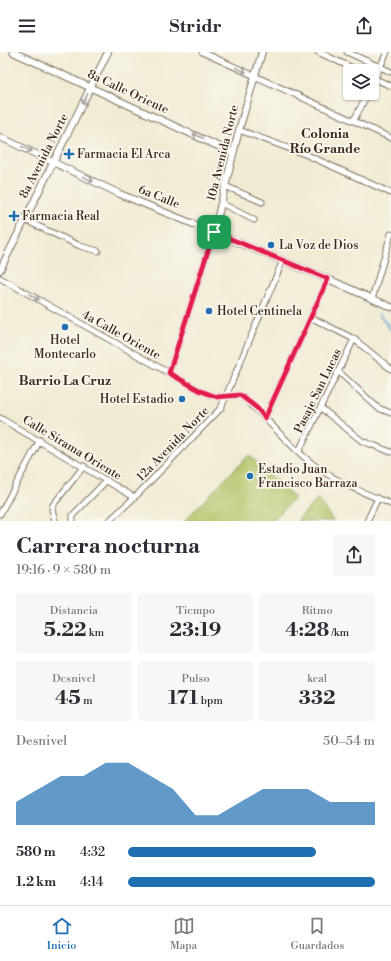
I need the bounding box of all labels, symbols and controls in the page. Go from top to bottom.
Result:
icon: menu [16,15,38,37]
text: Stridr [169,15,222,38]
icon: share [353,15,375,37]
map controls [343,64,379,100]
button: layers [343,64,379,100]
street label: 8a Calle Oriente [85,67,171,117]
one-way arrow [235,67,247,74]
one-way arrow [81,93,88,105]
street label: 10a Avenida Norte [204,103,242,203]
street label: 8a Avenida Norte [16,111,72,201]
district label: Colonia Río Grande [290,126,360,157]
one-way arrow [192,132,204,139]
one-way arrow [20,146,32,153]
place label: Farmacia El Arca [77,147,171,162]
marker: Farmacia El Arca [64,149,74,159]
one-way arrow [82,176,94,183]
street label: 6a Calle [136,182,182,212]
place label: Farmacia Real [22,209,100,224]
marker: Farmacia Real [9,211,19,221]
pin [197,215,231,249]
icon: arrive [203,221,225,243]
place label: La Voz de Dios [279,238,359,253]
marker: La Voz de Dios [266,240,276,250]
one-way arrow [28,293,40,301]
place label: Hotel Centinela [217,304,303,319]
marker: Hotel Centinela [204,306,214,316]
street label: 4a Calle Oriente [79,307,163,363]
marker: Hotel Montecarlo [60,322,70,332]
place label: Hotel Montecarlo [34,333,96,362]
street label: Pasaje San Lucas [291,346,345,436]
district label: Barrio La Cruz [19,373,111,389]
place label: Hotel Estadio [100,392,174,407]
marker: Hotel Estadio [177,394,187,404]
street label: 12a Avenida Norte [134,404,212,484]
street label: Calle Sirama Oriente [20,412,124,484]
place label: Estadio Juan Francisco Barraza [258,462,359,491]
marker: Estadio Juan Francisco Barraza [245,471,255,481]
text: Carrera nocturna [16,533,200,560]
button: share [333,534,375,576]
text: 19:16 · 9 × 580 m [16,562,111,578]
text: Distancia [50,604,98,618]
text: Tiempo [176,604,215,618]
text: Ritmo [302,604,333,618]
text: 5.22 [44,618,86,643]
text: 23:19 [170,618,221,643]
text: 4:28 [285,618,329,643]
text: km [86,626,104,640]
text: /km [329,626,349,640]
text: Desnivel [52,672,95,686]
text: Pulso [181,672,210,686]
text: kcal [307,672,327,686]
text: 45 [55,686,81,711]
text: 171 [168,686,198,711]
text: 332 [299,686,335,711]
text: m [81,694,93,708]
text: bpm [198,694,223,708]
text: Desnivel [16,733,67,749]
text: 50–54 m [323,733,375,749]
text: 580 m [16,844,56,860]
text: 4:32 [80,844,105,860]
text: 1.2 km [16,874,56,890]
text: 4:14 [80,874,104,890]
tab: Inicio [47,915,76,953]
tab: Mapa [170,915,197,953]
tab: Guardados [291,915,344,953]

